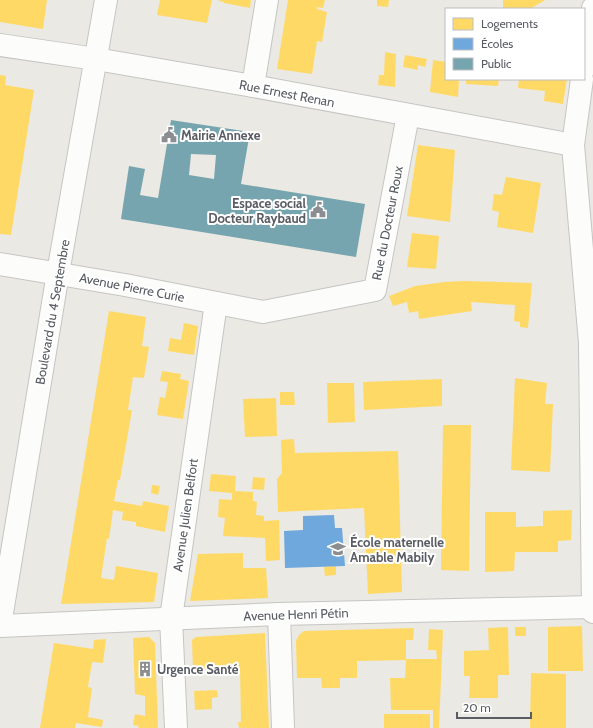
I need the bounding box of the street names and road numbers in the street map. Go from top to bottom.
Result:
street label: Rue Ernest Renan [238,76,336,110]
street label: Rue du Docteur Roux [368,164,406,281]
street label: Boulevard du 4 Septembre [31,238,73,386]
street label: Avenue Pierre Curie [78,269,186,305]
street label: Avenue Julien Belfort [169,457,201,573]
street label: Avenue Henri Pétin [243,604,349,624]

